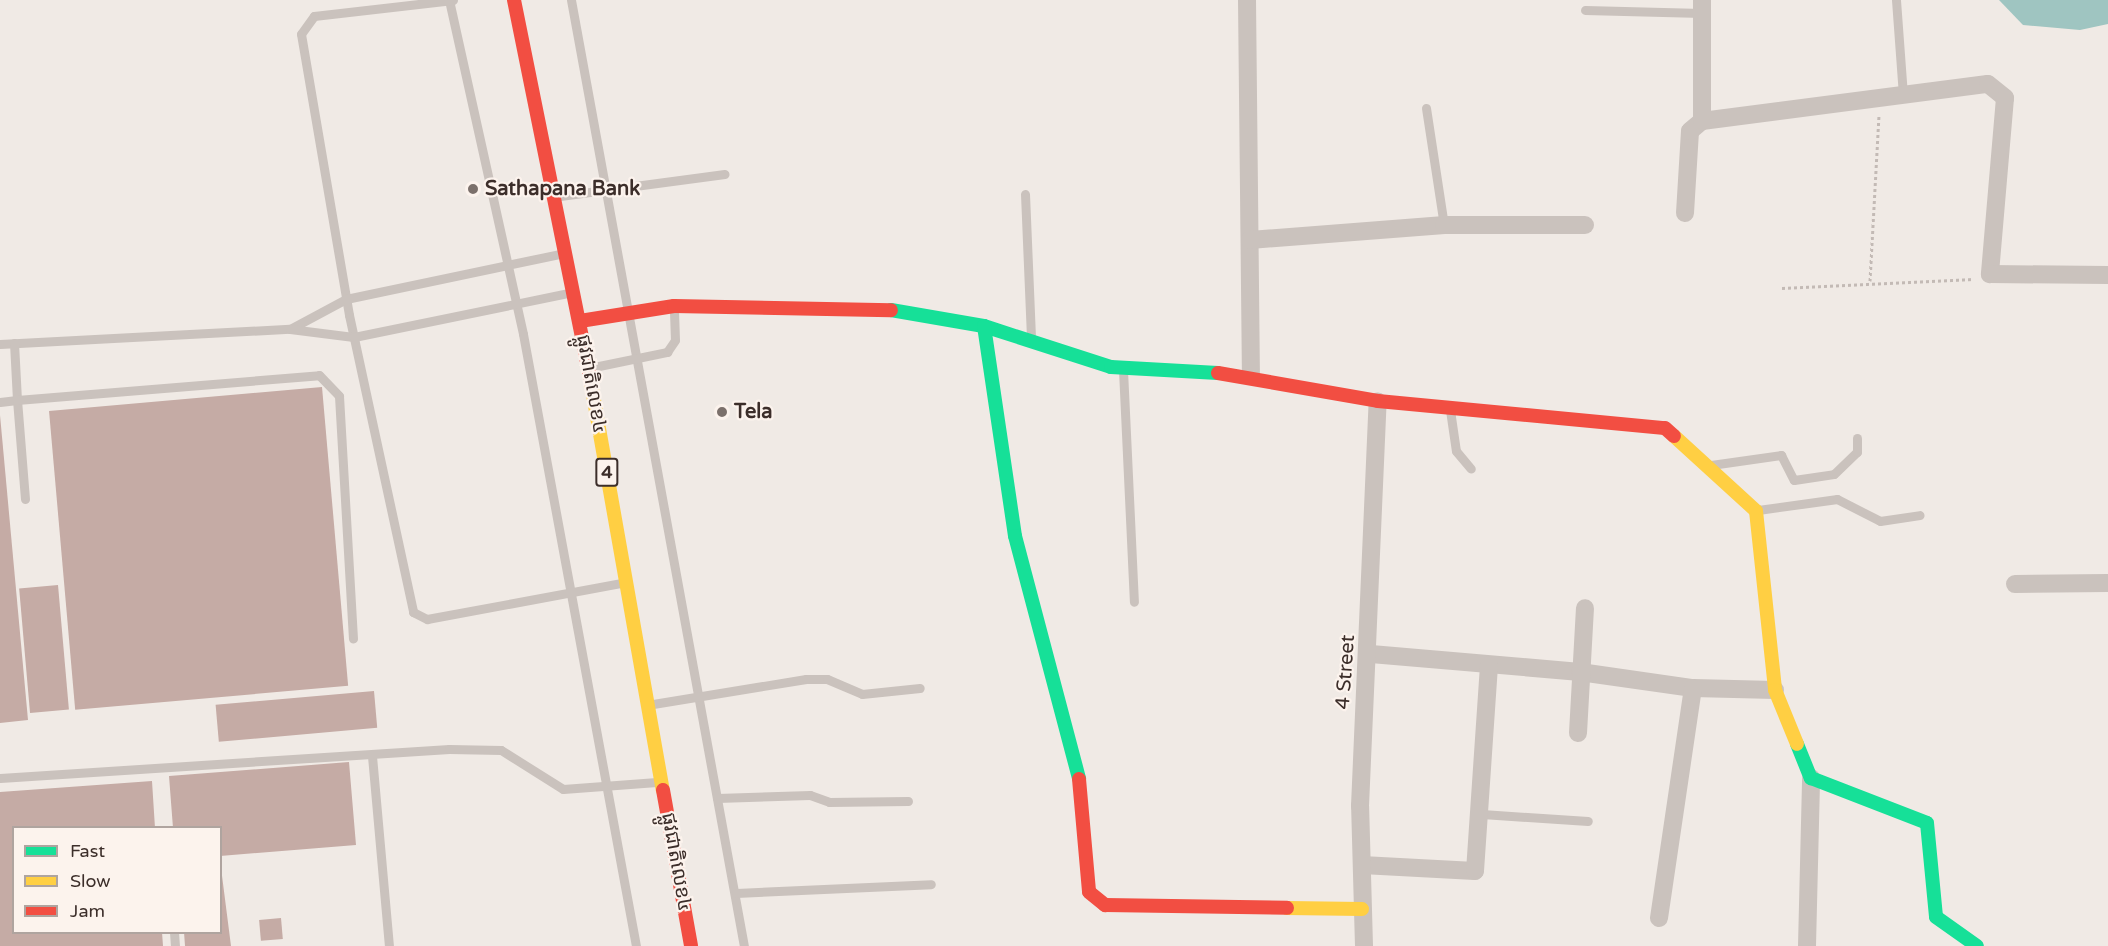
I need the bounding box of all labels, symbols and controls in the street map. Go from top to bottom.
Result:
place label: Sathapana Bank [485,177,640,201]
marker: Sathapana Bank [466,182,480,196]
street label: ផ្លូវជាតិលេខ៤ [570,333,612,435]
place label: Tela [734,400,772,424]
marker: Tela [715,405,729,419]
road number: 4 [595,457,619,487]
street label: 4 Street [1331,634,1361,710]
street label: ផ្លូវជាតិលេខ៤ [655,811,697,913]
legend [12,826,222,934]
text: Fast [70,840,105,862]
text: Slow [70,870,111,892]
text: Jam [70,900,105,922]

